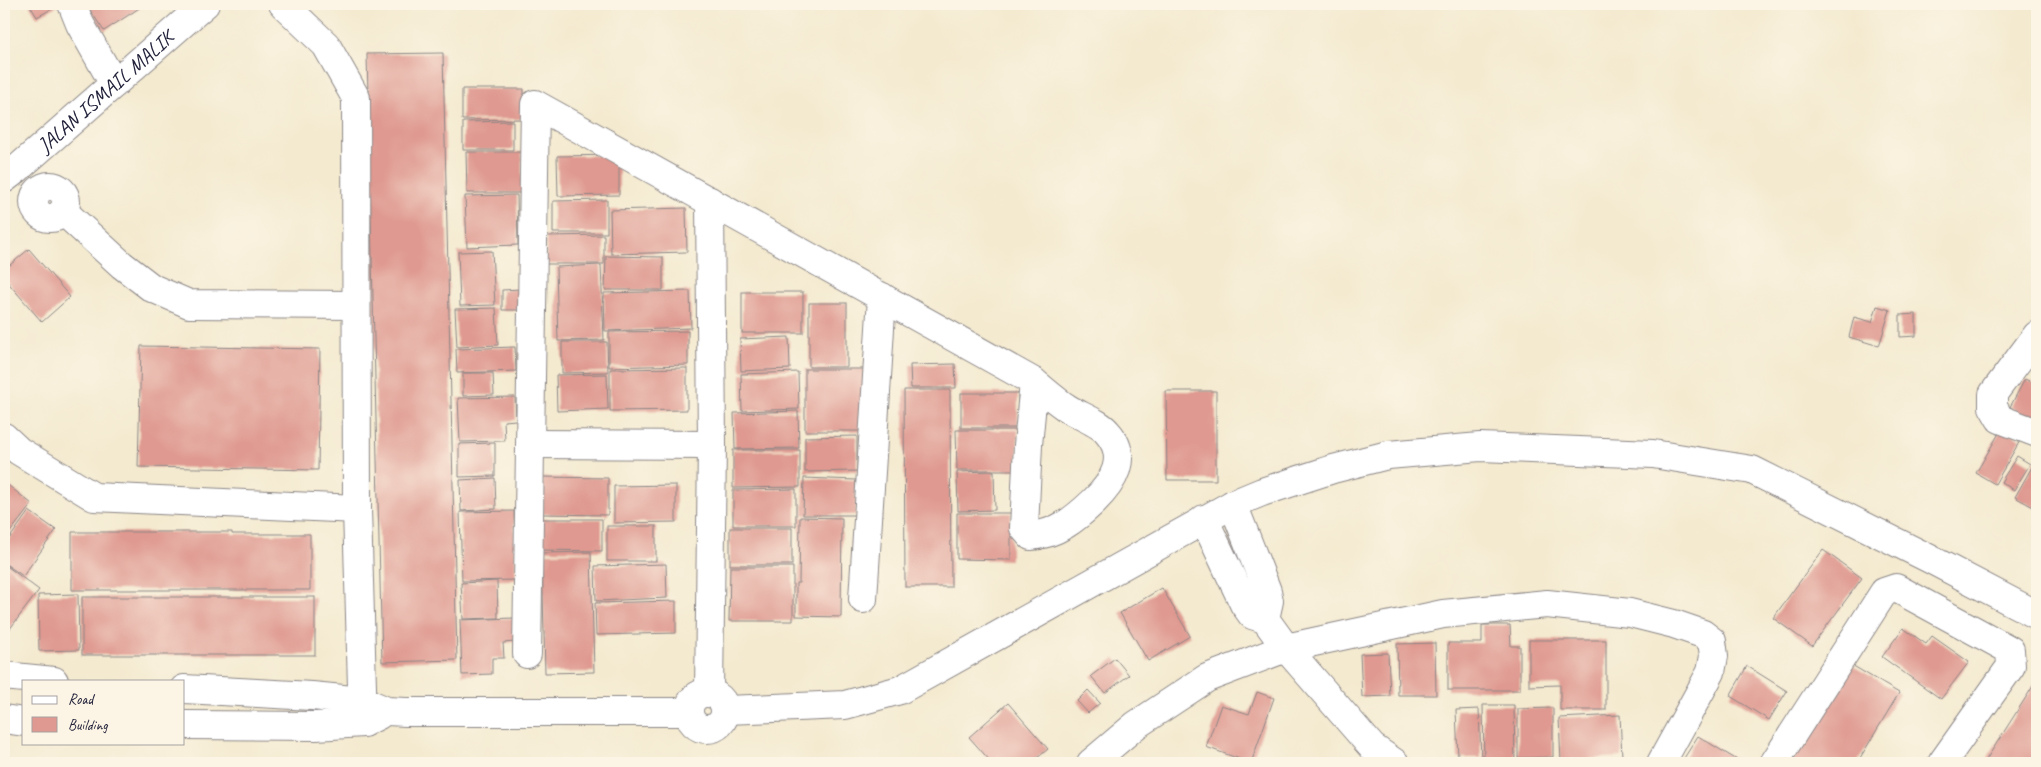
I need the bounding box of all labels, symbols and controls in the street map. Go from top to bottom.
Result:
street label: JALAN ISMAIL MALIK [31,22,181,159]
legend [22,680,185,744]
text: Road [68,690,95,709]
text: Building [68,716,108,735]

